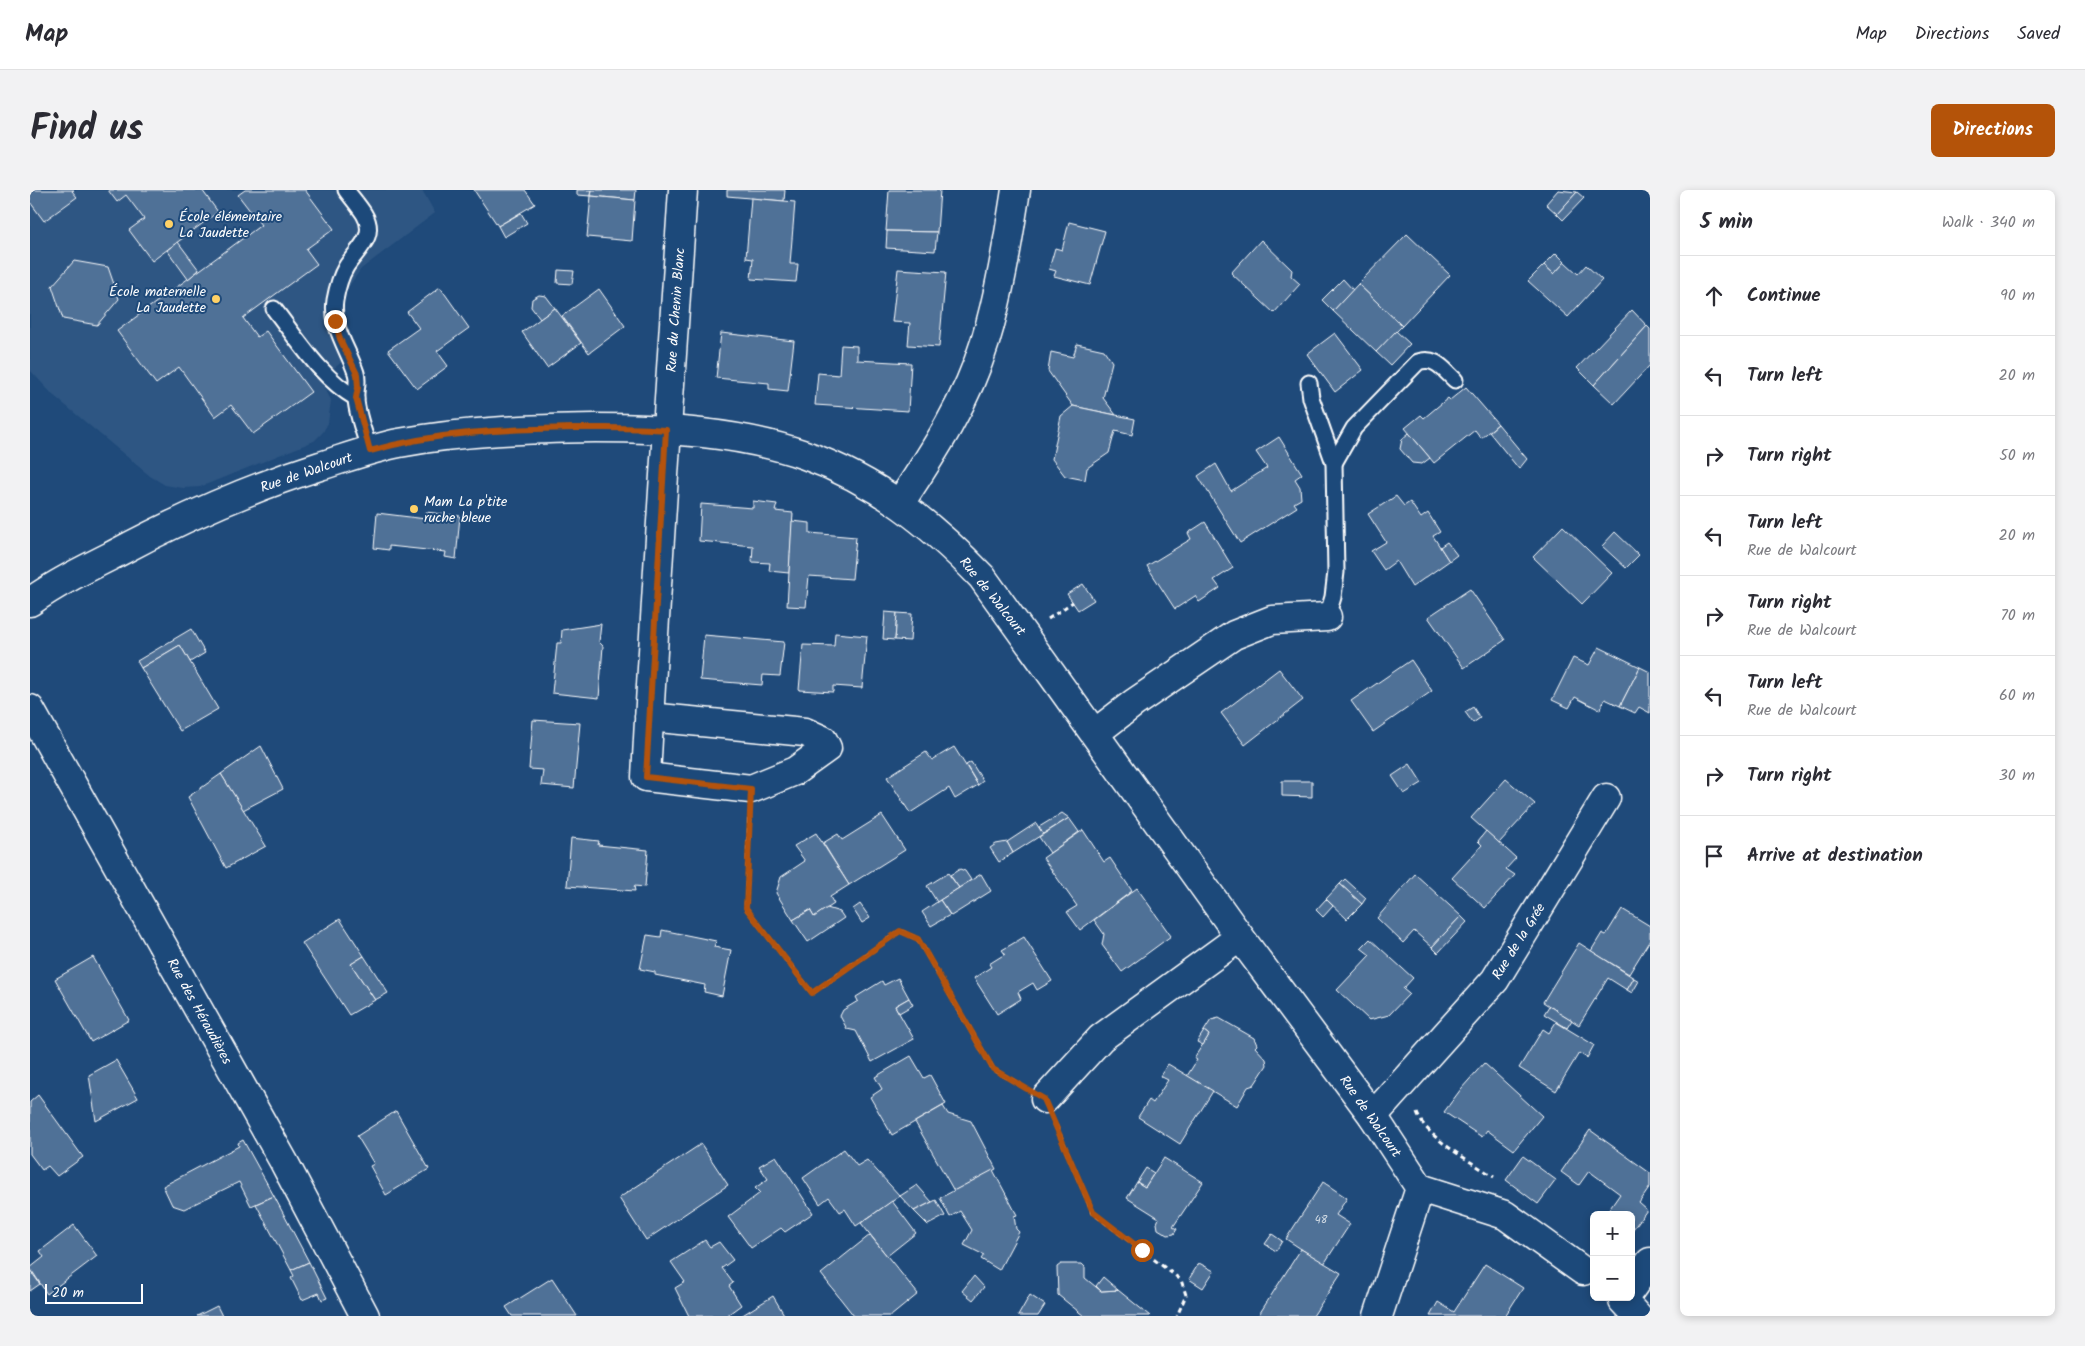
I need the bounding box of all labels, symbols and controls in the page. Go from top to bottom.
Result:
text: Map [25,15,68,54]
text: Map [1855,20,1887,49]
text: Directions [1915,20,1989,49]
text: Saved [2017,20,2060,49]
text: Find us [30,102,143,158]
button: Directions [1931,104,2055,157]
place label: École élémentaire La Jaudette [179,206,283,244]
text: 5 min [1700,206,1753,239]
text: Walk · 340 m [1942,210,2035,235]
marker: École élémentaire La Jaudette [163,218,175,230]
street label: Rue du Chenin Blanc [661,247,691,373]
place label: École maternelle La Jaudette [109,281,207,319]
text: Continue [1747,281,1820,311]
icon: ahead [1700,282,1728,310]
text: 90 m [2000,283,2035,308]
marker: École maternelle La Jaudette [210,293,222,305]
route end [324,310,347,333]
text: Turn left [1747,361,1822,391]
icon: left [1700,362,1728,390]
text: 20 m [1999,363,2035,388]
text: Turn right [1747,441,1832,471]
icon: right [1700,442,1728,470]
text: 50 m [1999,443,2035,468]
street label: Rue de Walcourt [257,447,356,499]
place label: Mam La p'tite ruche bleue [424,491,508,529]
marker: Mam La p'tite ruche bleue [408,503,420,515]
text: Turn left [1747,508,1822,538]
icon: left [1700,522,1728,550]
text: 20 m [1999,523,2035,548]
text: Rue de Walcourt [1747,538,1857,563]
street label: Rue de Walcourt [953,552,1031,641]
text: Turn right [1747,588,1832,618]
icon: right [1700,602,1728,630]
text: 70 m [2000,603,2035,628]
text: Rue de Walcourt [1747,618,1857,643]
text: Turn left [1747,668,1822,698]
icon: left [1700,682,1728,710]
text: 60 m [1999,683,2035,708]
text: Rue de Walcourt [1747,698,1857,723]
text: Turn right [1747,761,1832,791]
icon: right [1700,762,1728,790]
text: 30 m [1999,763,2035,788]
text: Arrive at destination [1747,841,1923,871]
icon: arrive [1700,842,1728,870]
street label: Rue de la Grée [1486,898,1552,984]
street label: Rue des Héraudières [161,954,237,1069]
street label: Rue de Walcourt [1334,1071,1407,1163]
house number: 48 [1315,1211,1328,1229]
map controls [1590,1211,1635,1301]
button: + [1590,1211,1635,1256]
route start [1131,1239,1154,1262]
button: − [1590,1256,1635,1301]
scale bar [45,1281,142,1304]
text: 20 m [52,1282,84,1304]

